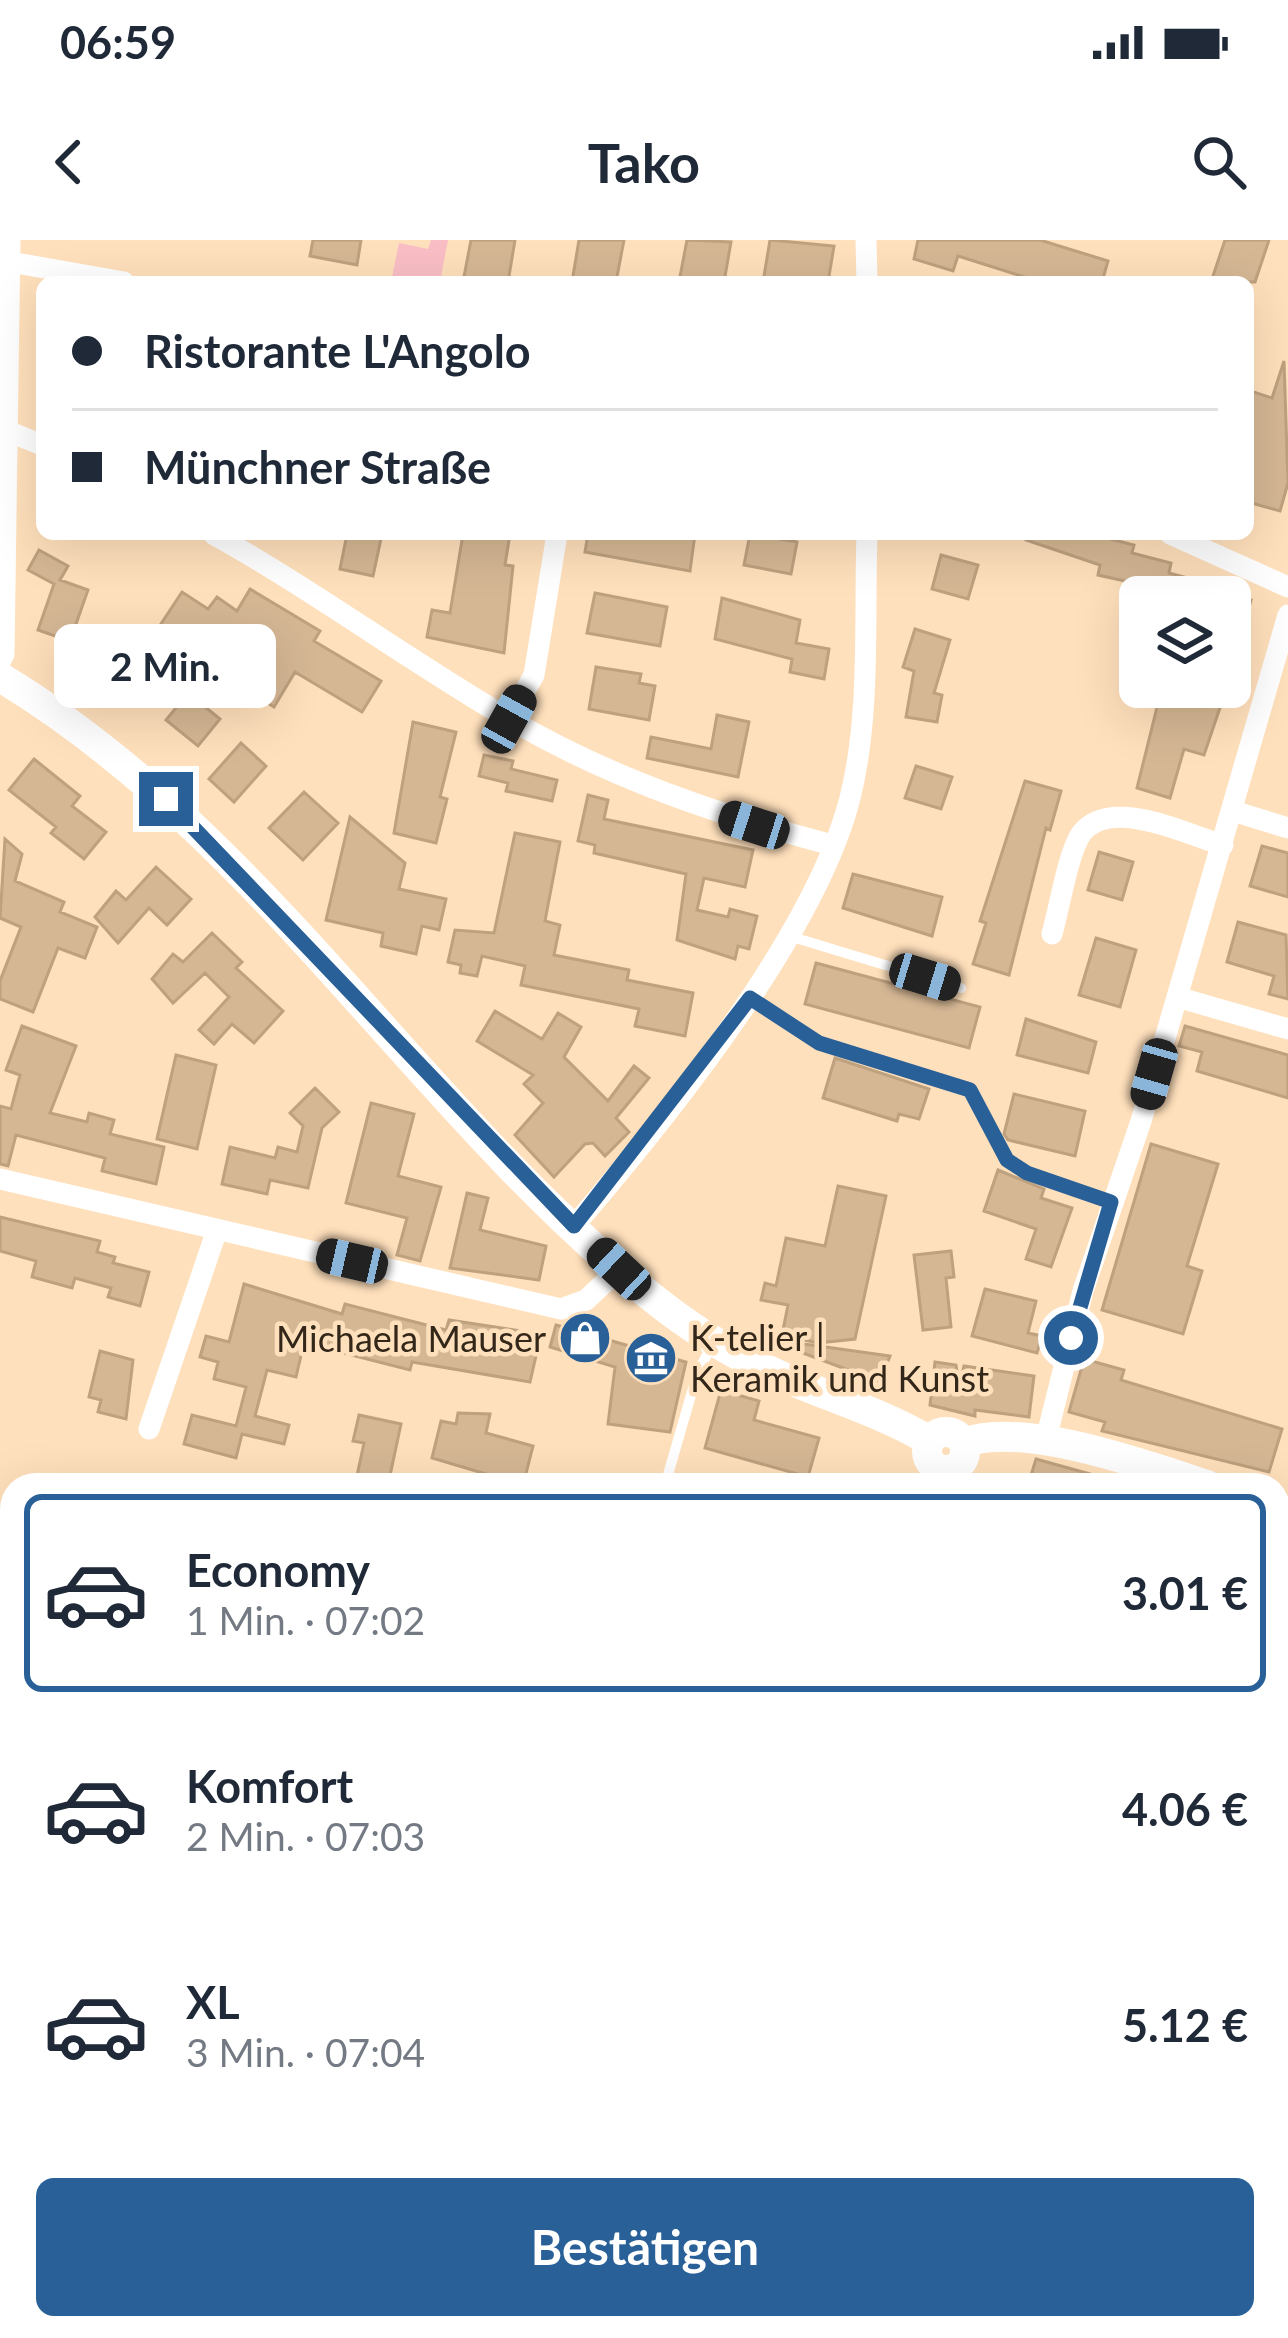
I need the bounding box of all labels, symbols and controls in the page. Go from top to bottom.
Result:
text: 06:59 [60,15,176,69]
icon: back [36,129,102,195]
icon: search [1186,129,1252,195]
text: Tako [588,130,700,195]
text: Ristorante L'Angolo [144,324,531,378]
text: Münchner Straße [144,440,491,494]
map controls [1119,576,1251,708]
button: layers [1119,576,1251,708]
callout: 2 Min. [55,625,277,709]
text: 2 Min. [110,643,220,689]
car [476,679,542,759]
route end [139,772,193,826]
car [714,797,794,853]
car [885,949,965,1005]
car [1127,1034,1181,1114]
car [580,1231,658,1307]
car [313,1235,391,1287]
shop icon: Michaela Mauser [557,1310,613,1366]
route start [1044,1311,1098,1365]
place label: K-telier | Keramik und Kunst [690,1315,989,1400]
place label: Michaela Mauser [276,1316,546,1360]
museum icon: K-telier | Keramik und Kunst [623,1330,679,1386]
icon: car [42,1539,150,1647]
text: Economy [186,1543,370,1597]
text: 3.01 € [1122,1566,1248,1620]
text: 1 Min. · 07:02 [186,1597,425,1643]
icon: car [42,1755,150,1863]
text: Komfort [186,1759,353,1813]
text: 4.06 € [1122,1782,1248,1836]
text: 2 Min. · 07:03 [186,1813,425,1859]
icon: car [42,1971,150,2079]
text: XL [186,1975,240,2029]
text: 5.12 € [1122,1998,1248,2052]
text: 3 Min. · 07:04 [186,2029,425,2075]
button: Bestätigen [36,2178,1254,2316]

